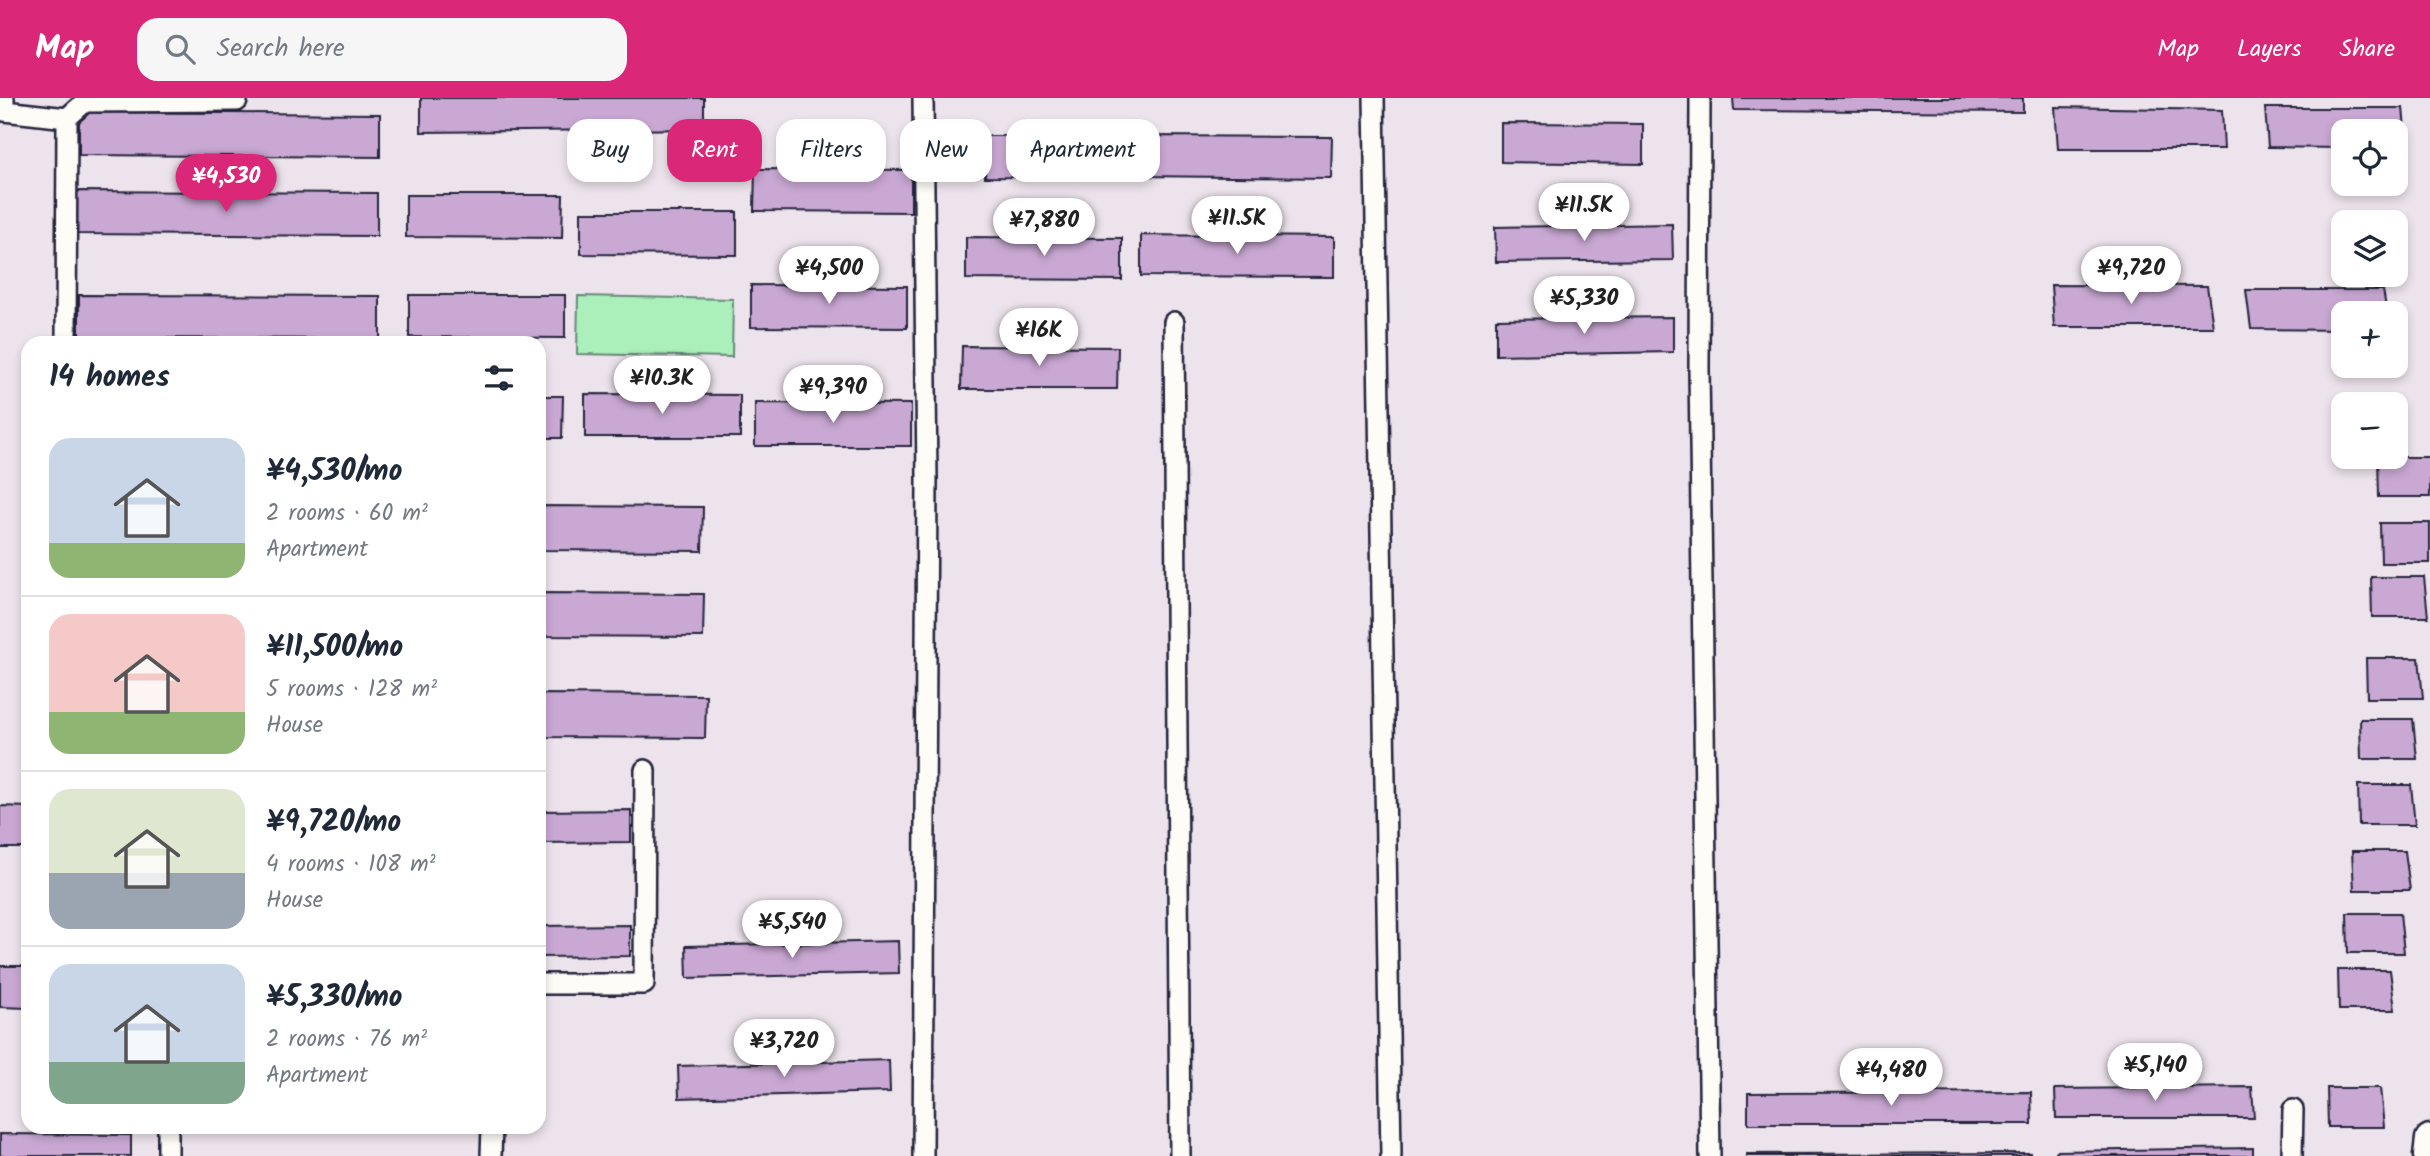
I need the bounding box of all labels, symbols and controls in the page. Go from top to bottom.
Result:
search box [137,18,627,81]
text: Map [35,23,95,76]
text: Search here [217,28,345,70]
icon: search [161,30,199,68]
text: Map [2157,30,2199,69]
text: Layers [2237,30,2301,69]
text: Share [2339,30,2395,69]
chip: Buy [567,119,653,182]
chip: Rent [667,119,762,182]
chip: Filters [776,119,886,182]
chip: New [900,119,992,182]
chip: Apartment [1006,119,1160,182]
map controls [2331,119,2408,469]
button: locate [2331,119,2408,196]
pin: ¥4,530 [169,155,283,214]
text: ¥4,530 [192,159,260,195]
pin: ¥11.5K [1527,184,1641,243]
text: ¥11.5K [1555,188,1613,224]
pin: ¥11.5K [1180,197,1294,256]
pin: ¥7,880 [987,198,1101,258]
text: ¥11.5K [1208,201,1266,237]
text: ¥7,880 [1009,203,1079,239]
button: layers [2331,210,2408,287]
pin: ¥4,500 [772,246,886,306]
pin: ¥9,720 [2074,246,2188,306]
text: ¥4,500 [795,251,863,287]
text: ¥9,720 [2097,251,2165,287]
pin: ¥5,330 [1527,276,1641,336]
text: ¥5,330 [1550,281,1618,317]
button: + [2331,301,2408,378]
pin: ¥16K [998,308,1080,368]
text: ¥16K [1015,313,1063,349]
text: 14 homes [49,354,170,402]
pin: ¥10.3K [605,356,719,416]
icon: filters [480,359,518,397]
text: ¥10.3K [630,361,694,397]
pin: ¥9,390 [776,366,890,425]
text: ¥9,390 [799,370,867,406]
button: − [2331,392,2408,469]
text: ¥4,530/mo [266,448,402,496]
icon: home [105,466,189,550]
text: 2 rooms · 60 m² [266,496,428,532]
text: Apartment [266,532,368,568]
text: ¥11,500/mo [266,624,403,672]
icon: home [105,642,189,726]
text: 5 rooms · 128 m² [266,672,437,708]
text: House [266,708,323,744]
text: ¥9,720/mo [266,799,401,847]
icon: home [105,817,189,901]
text: 4 rooms · 108 m² [266,847,436,883]
text: House [266,883,323,919]
pin: ¥5,540 [735,900,849,960]
text: ¥5,540 [758,905,826,941]
text: ¥5,330/mo [266,974,402,1022]
icon: home [105,992,189,1076]
pin: ¥3,720 [727,1020,841,1079]
text: 2 rooms · 76 m² [266,1022,427,1058]
text: ¥3,720 [750,1024,818,1060]
pin: ¥5,140 [2098,1044,2212,1103]
pin: ¥4,480 [1834,1048,1948,1108]
text: ¥5,140 [2123,1048,2187,1084]
text: ¥4,480 [1856,1053,1926,1089]
text: Apartment [266,1058,368,1094]

